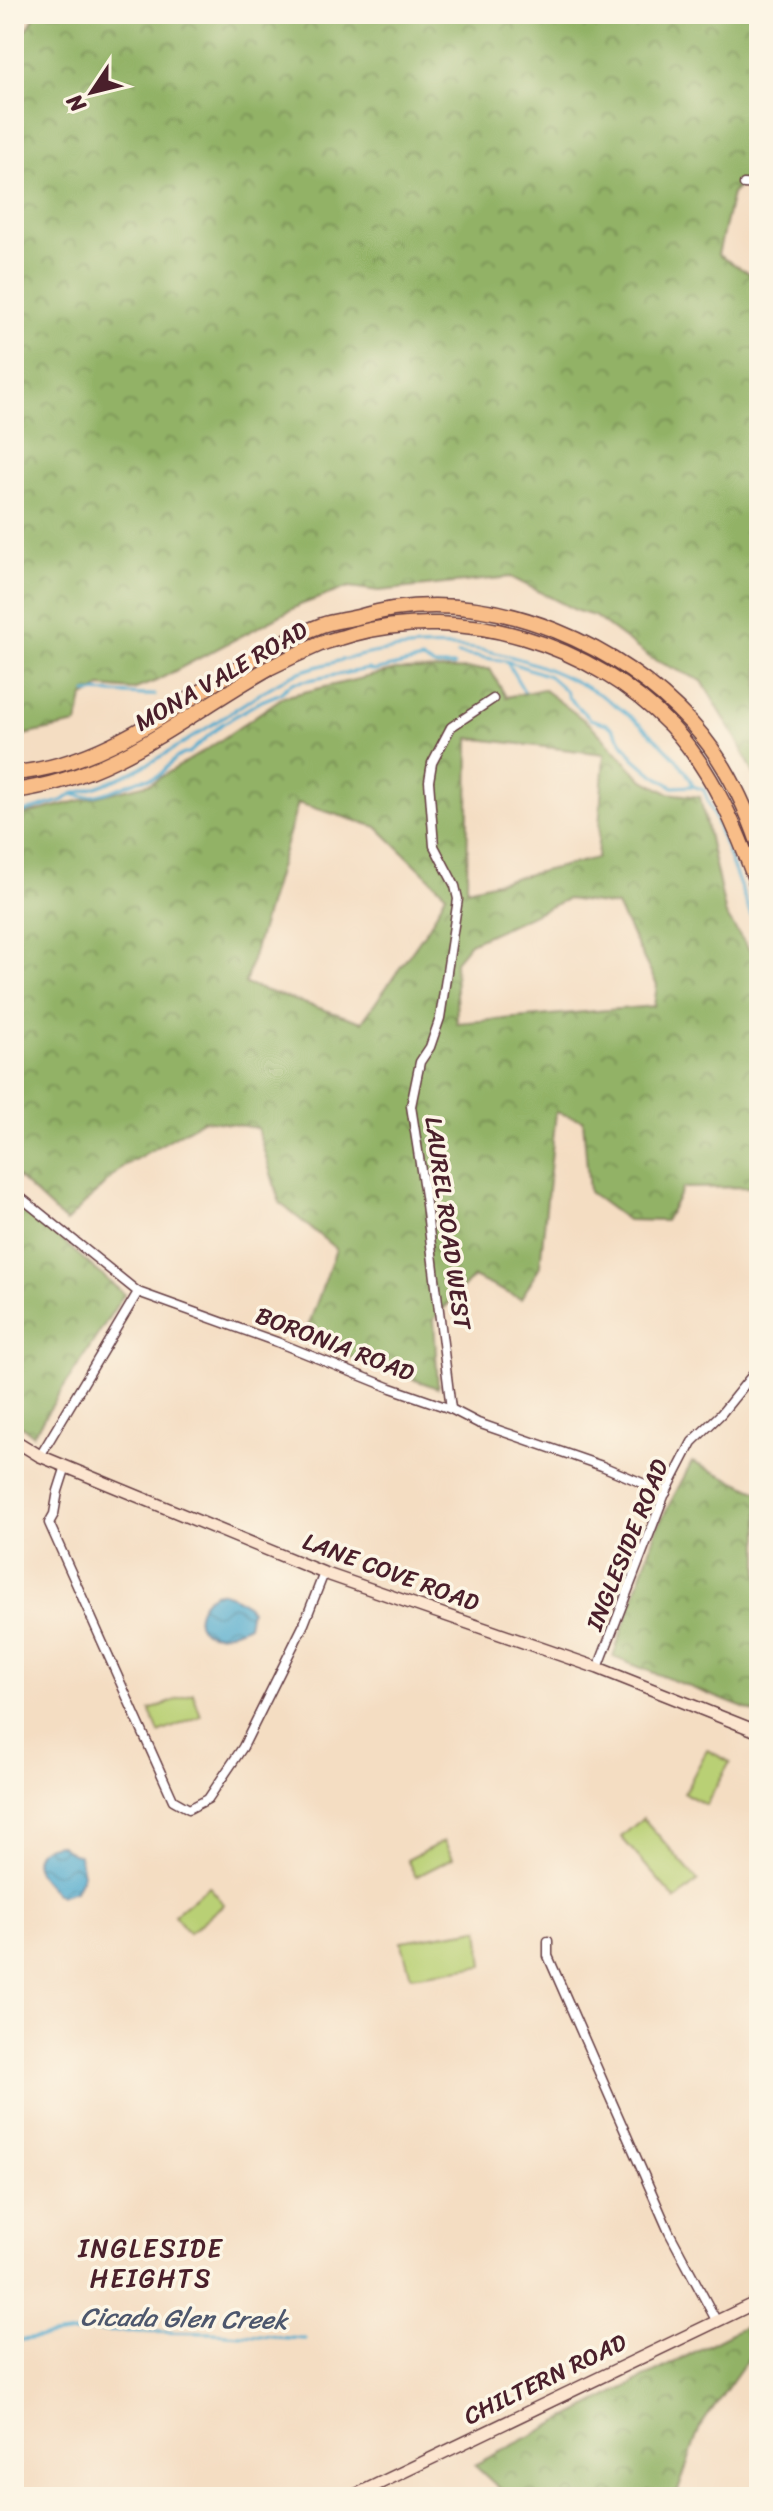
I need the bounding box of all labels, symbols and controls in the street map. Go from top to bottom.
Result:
north arrow [52,52,132,132]
text: N [55,85,97,121]
street label: MONA VALE ROAD [126,609,316,743]
street label: LAUREL ROAD WEST [412,1114,484,1333]
street label: BORONIA ROAD [249,1294,421,1394]
street label: INGLESIDE ROAD [573,1452,681,1638]
street label: LANE COVE ROAD [297,1521,485,1623]
district label: INGLESIDE HEIGHTS [77,2225,224,2301]
water label: Cicada Glen Creek [80,2293,290,2343]
street label: CHILTERN ROAD [456,2321,634,2437]

